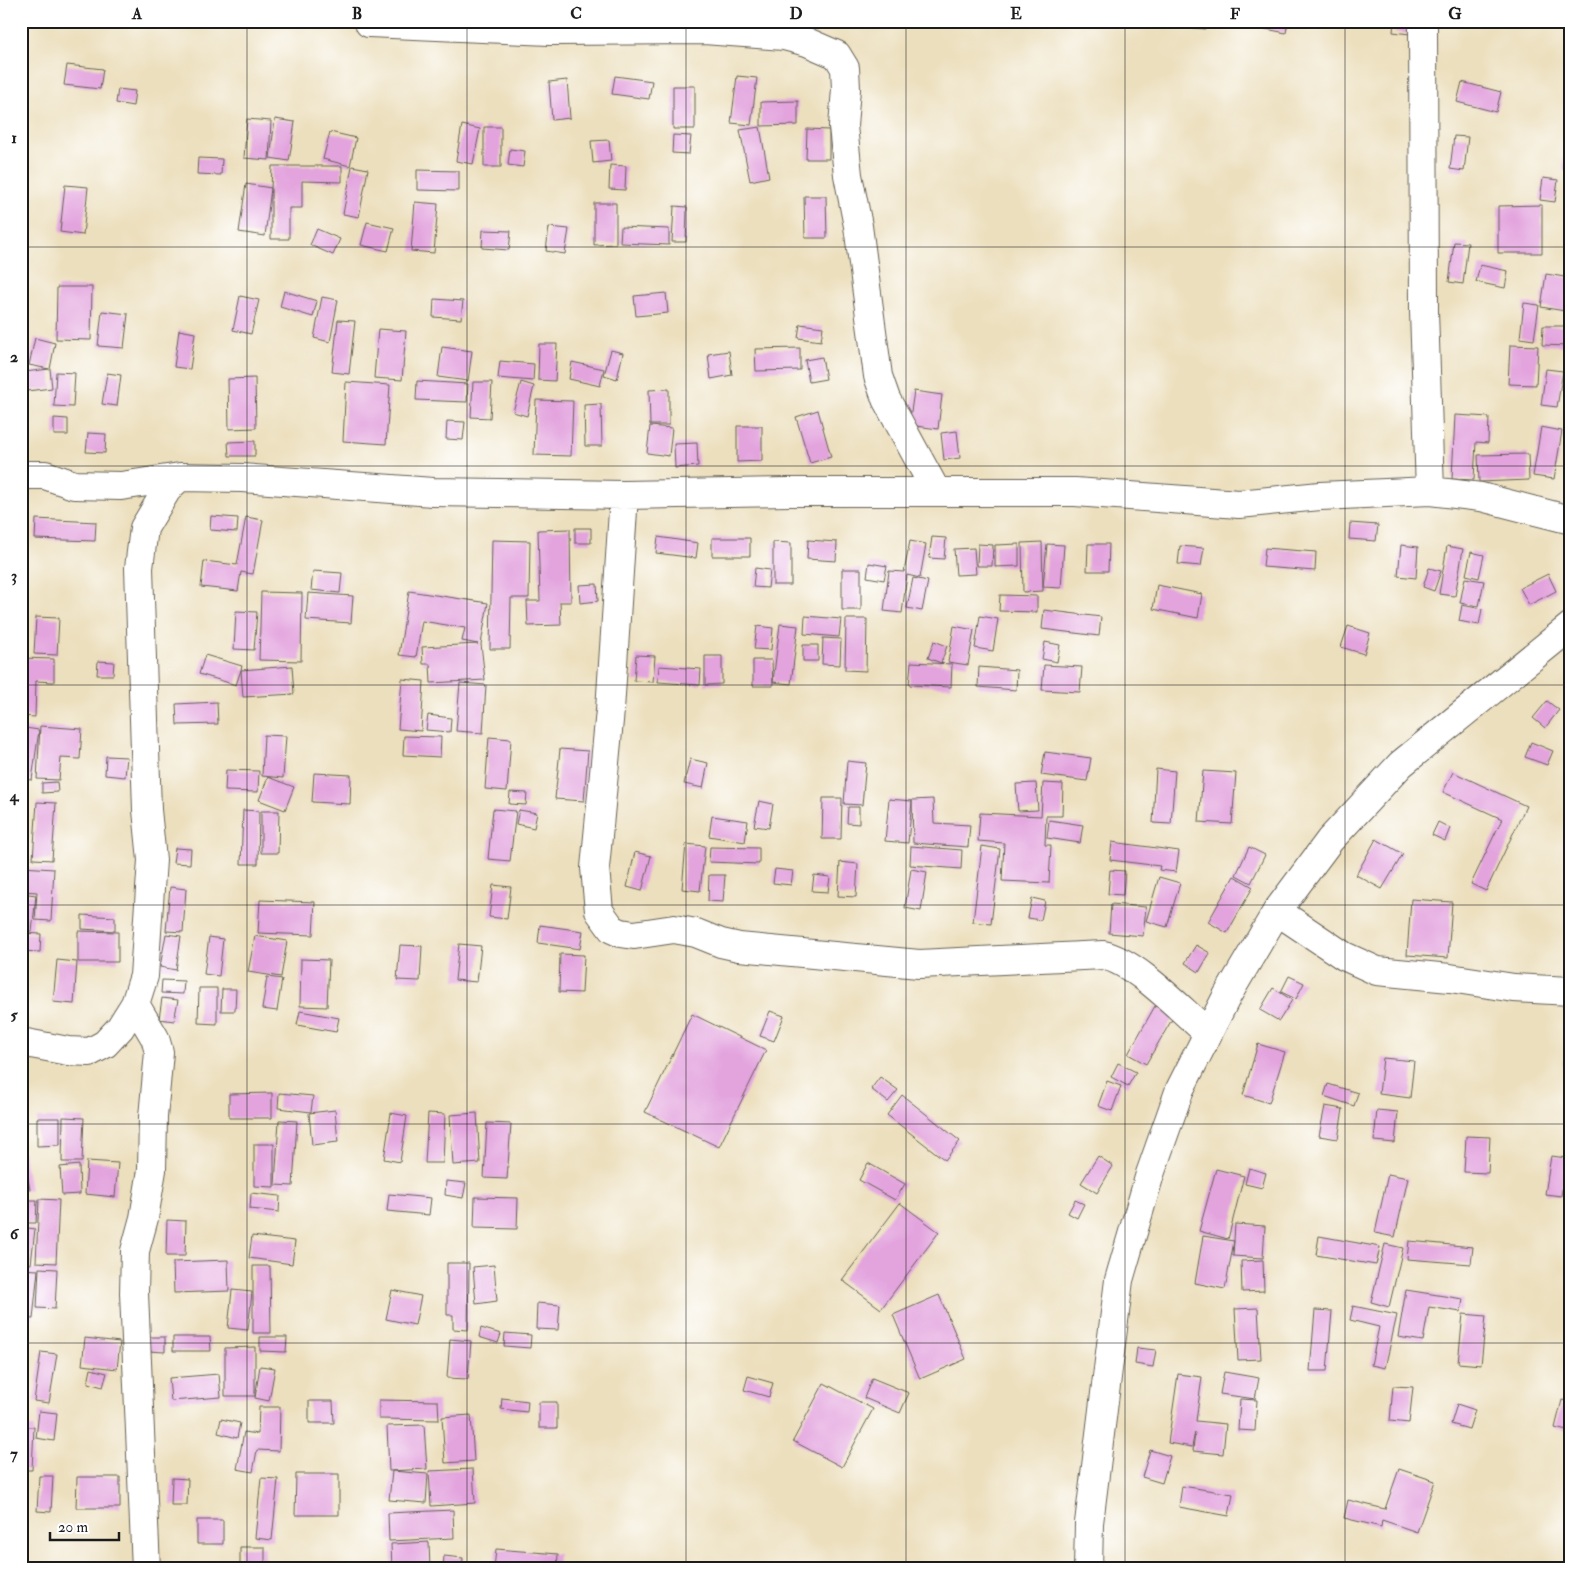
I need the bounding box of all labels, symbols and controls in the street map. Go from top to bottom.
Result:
text: A [131,4,143,24]
text: B [352,4,362,24]
text: C [570,4,582,24]
text: D [789,4,803,24]
text: E [1010,4,1022,24]
text: F [1230,4,1240,24]
text: G [1448,4,1462,24]
text: 1 [11,128,17,148]
text: 2 [10,347,18,367]
text: 3 [11,566,17,586]
text: 4 [9,786,20,806]
text: 5 [10,1005,18,1025]
text: 6 [10,1224,20,1244]
text: 7 [10,1444,18,1464]
scale bar [50,1510,119,1542]
text: 20 m [58,1518,88,1537]

